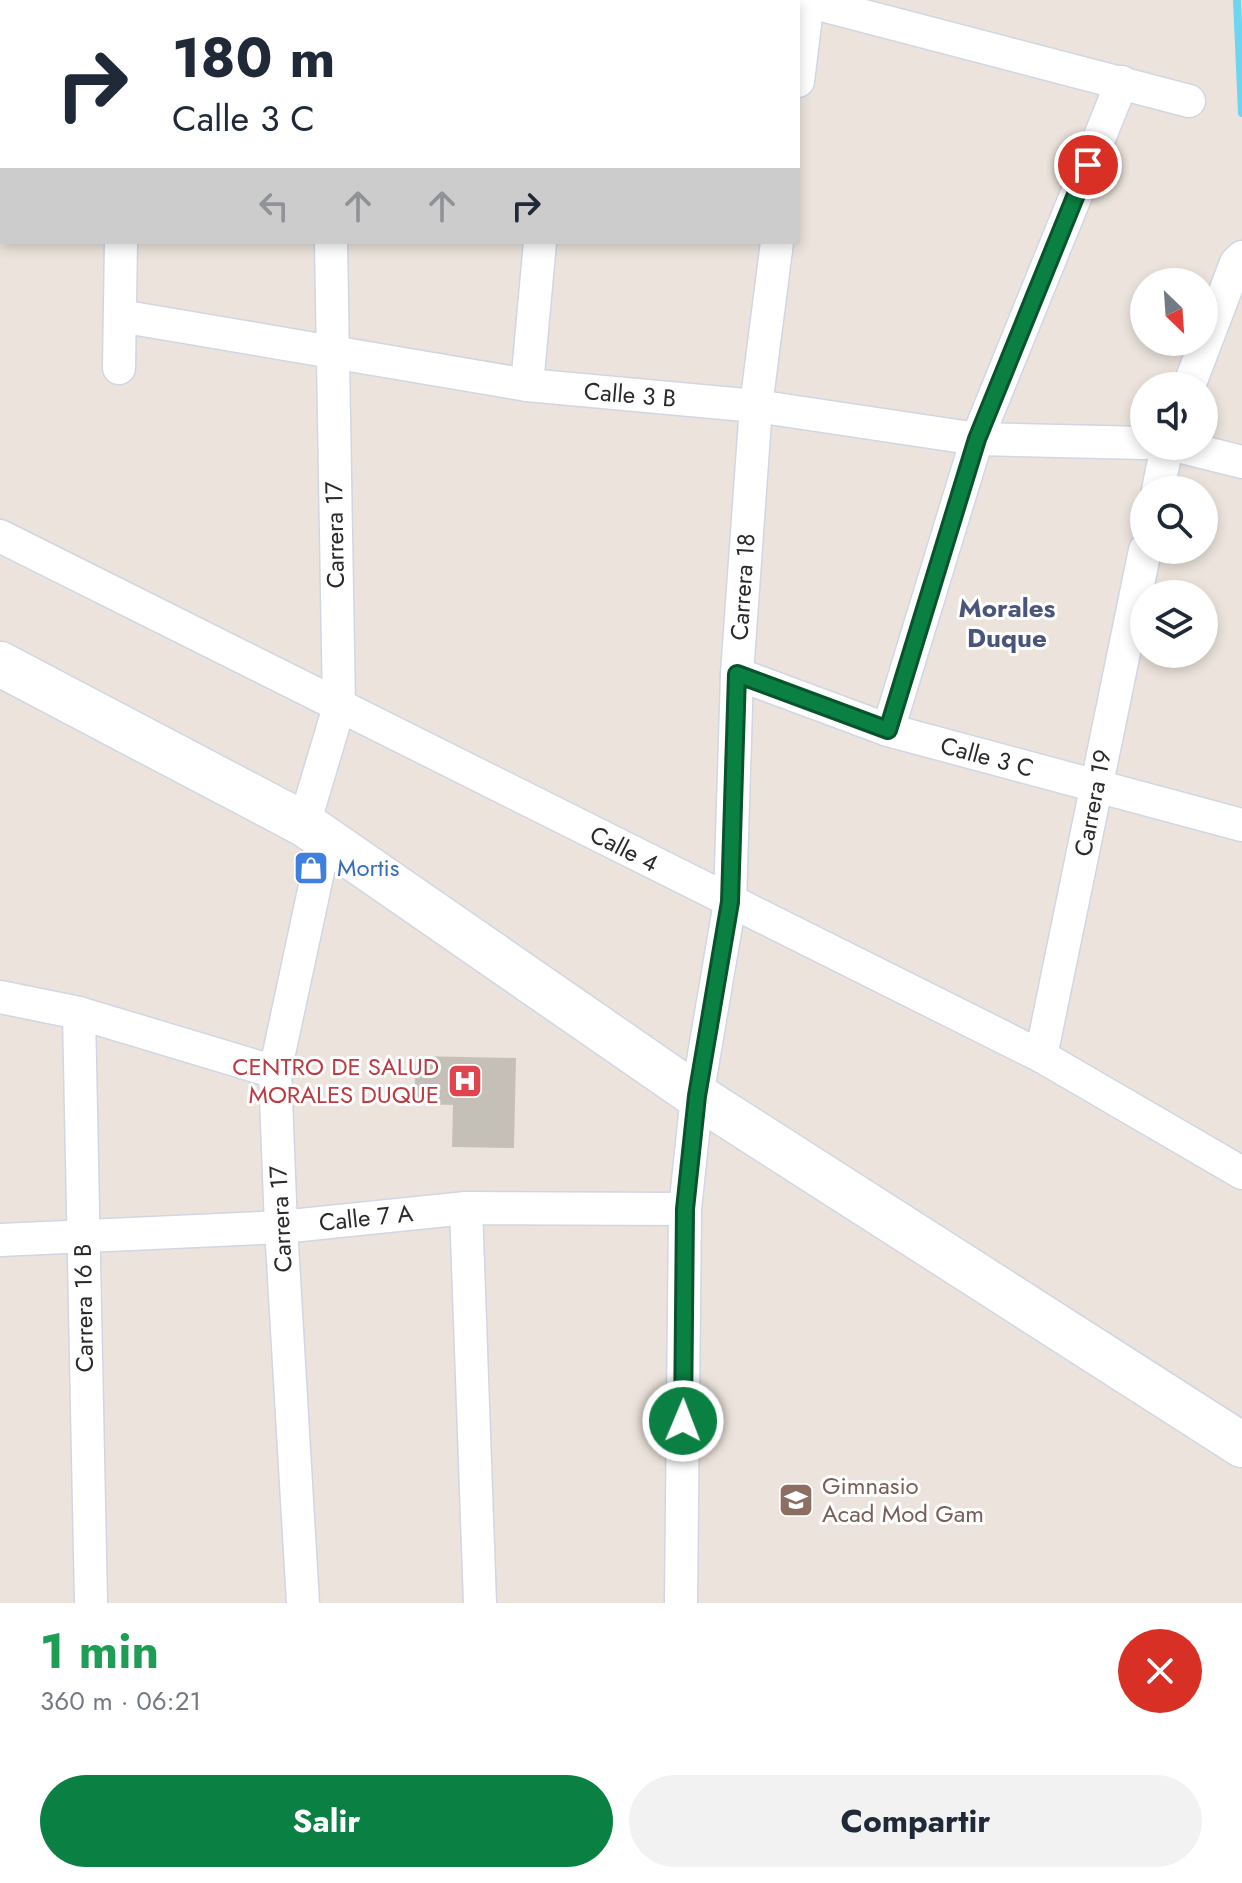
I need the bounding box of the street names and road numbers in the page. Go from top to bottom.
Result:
street label: Calle 3 B [583,373,678,416]
street label: Carrera 17 [316,481,353,589]
street label: Carrera 18 [721,532,764,642]
street label: Calle 3 C [937,727,1038,786]
street label: Carrera 19 [1065,747,1120,859]
street label: Calle 4 [584,816,665,881]
street label: Carrera 17 [260,1164,301,1273]
street label: Calle 7 A [317,1195,415,1240]
street label: Carrera 16 B [65,1243,102,1373]

